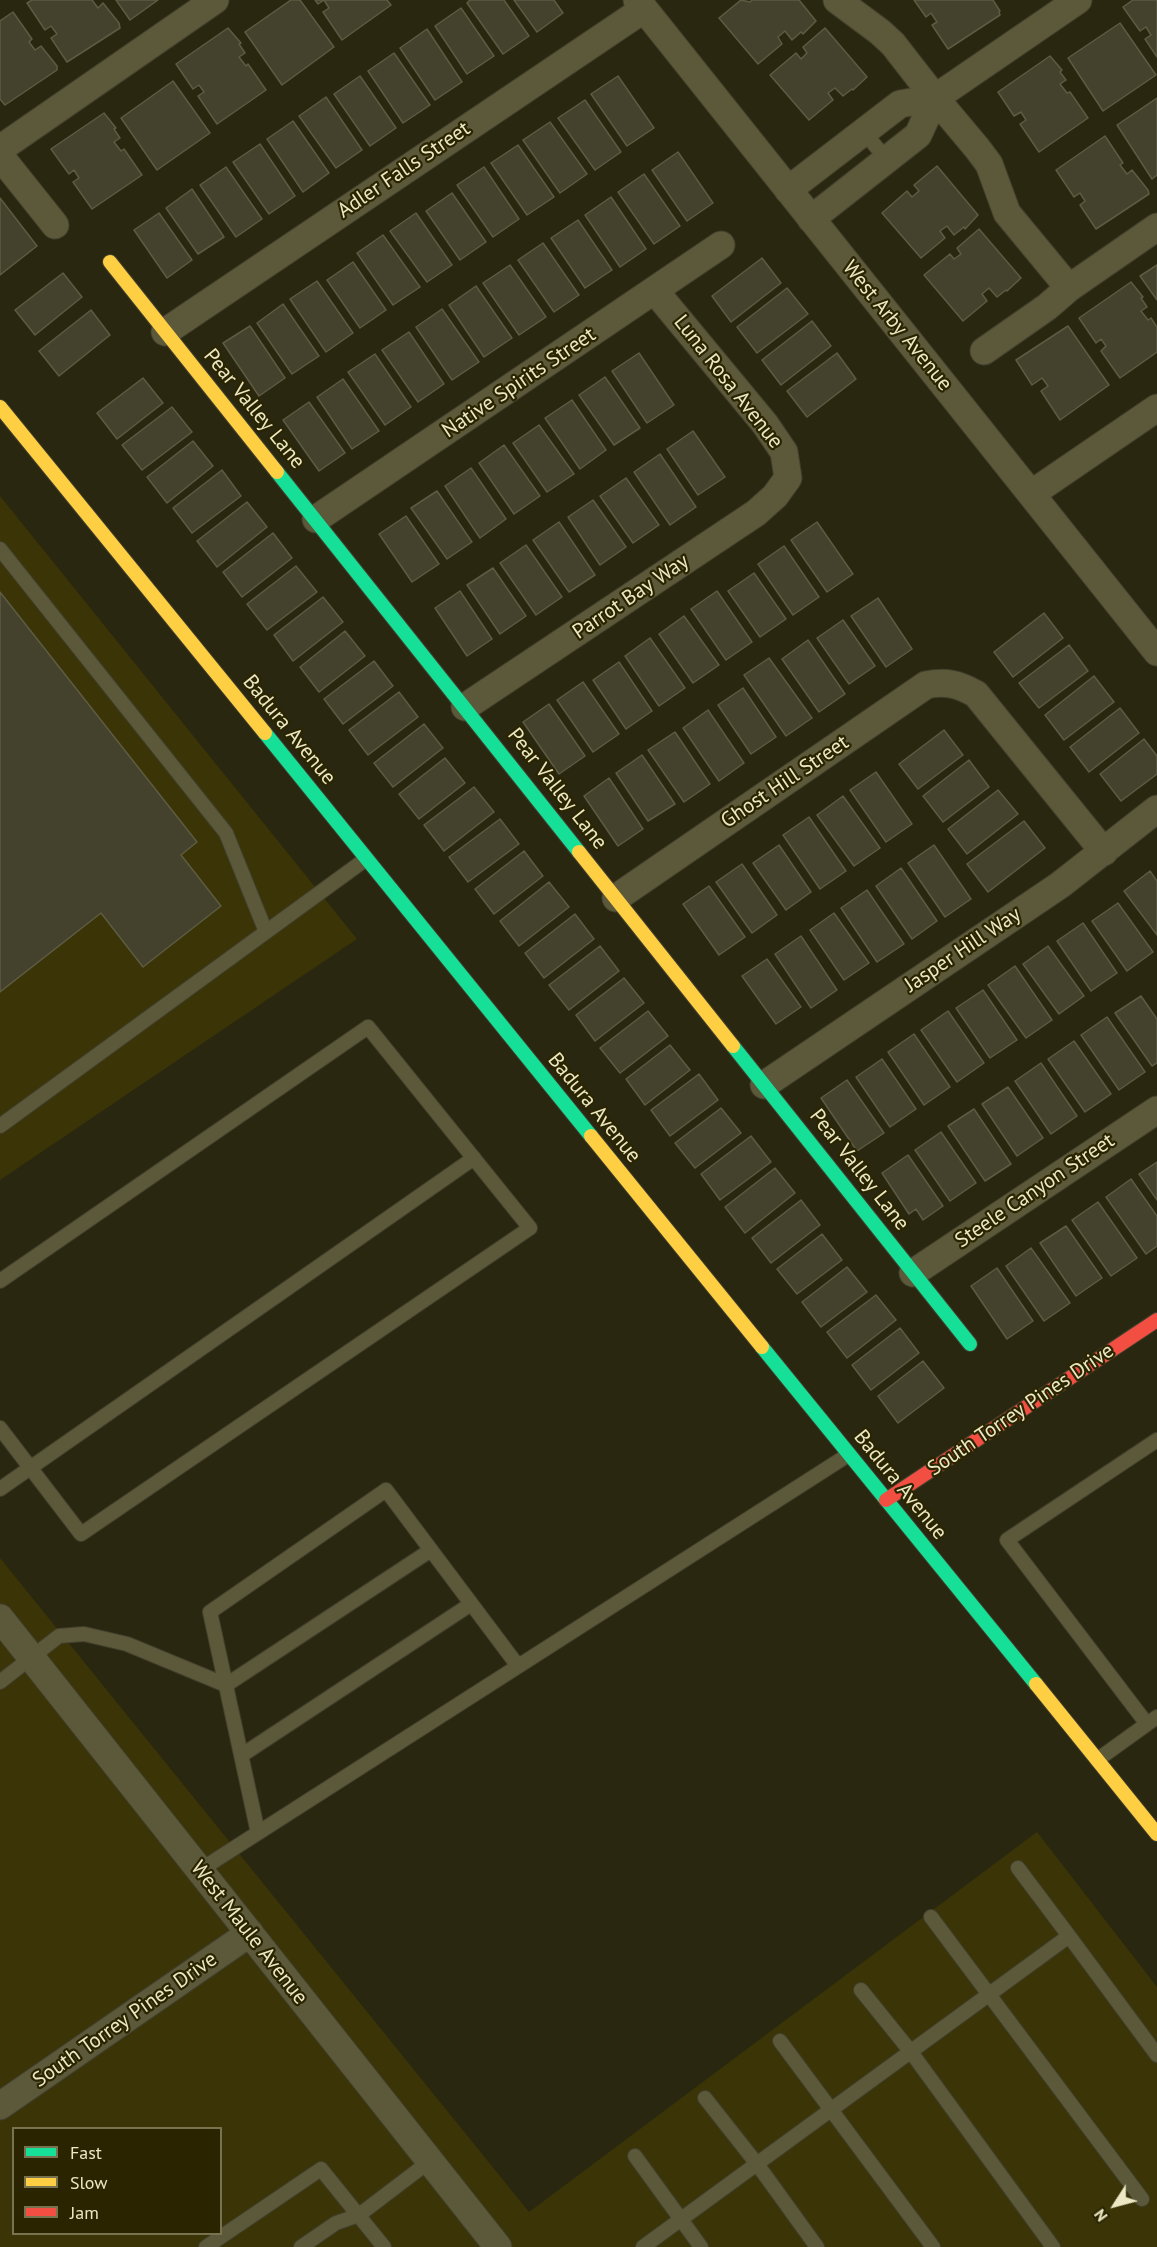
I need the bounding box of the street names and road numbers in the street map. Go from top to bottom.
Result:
street label: Adler Falls Street [333,116,475,224]
street label: West Arby Avenue [837,256,957,396]
street label: Luna Rosa Avenue [668,310,788,454]
street label: Native Spirits Street [438,322,600,444]
street label: Pear Valley Lane [198,344,310,474]
street label: Parrot Bay Way [568,549,694,645]
street label: Badura Avenue [237,670,341,790]
street label: Pear Valley Lane [502,723,612,855]
street label: Ghost Hill Street [716,730,854,834]
street label: Jasper Hill Way [900,902,1026,998]
street label: Badura Avenue [542,1048,646,1168]
street label: Pear Valley Lane [804,1104,914,1236]
street label: Steele Canyon Street [951,1128,1119,1254]
street label: South Torrey Pines Drive [923,1338,1119,1482]
street label: Badura Avenue [848,1425,952,1545]
street label: West Maule Avenue [185,1856,313,2010]
street label: South Torrey Pines Drive [28,1947,222,2093]

